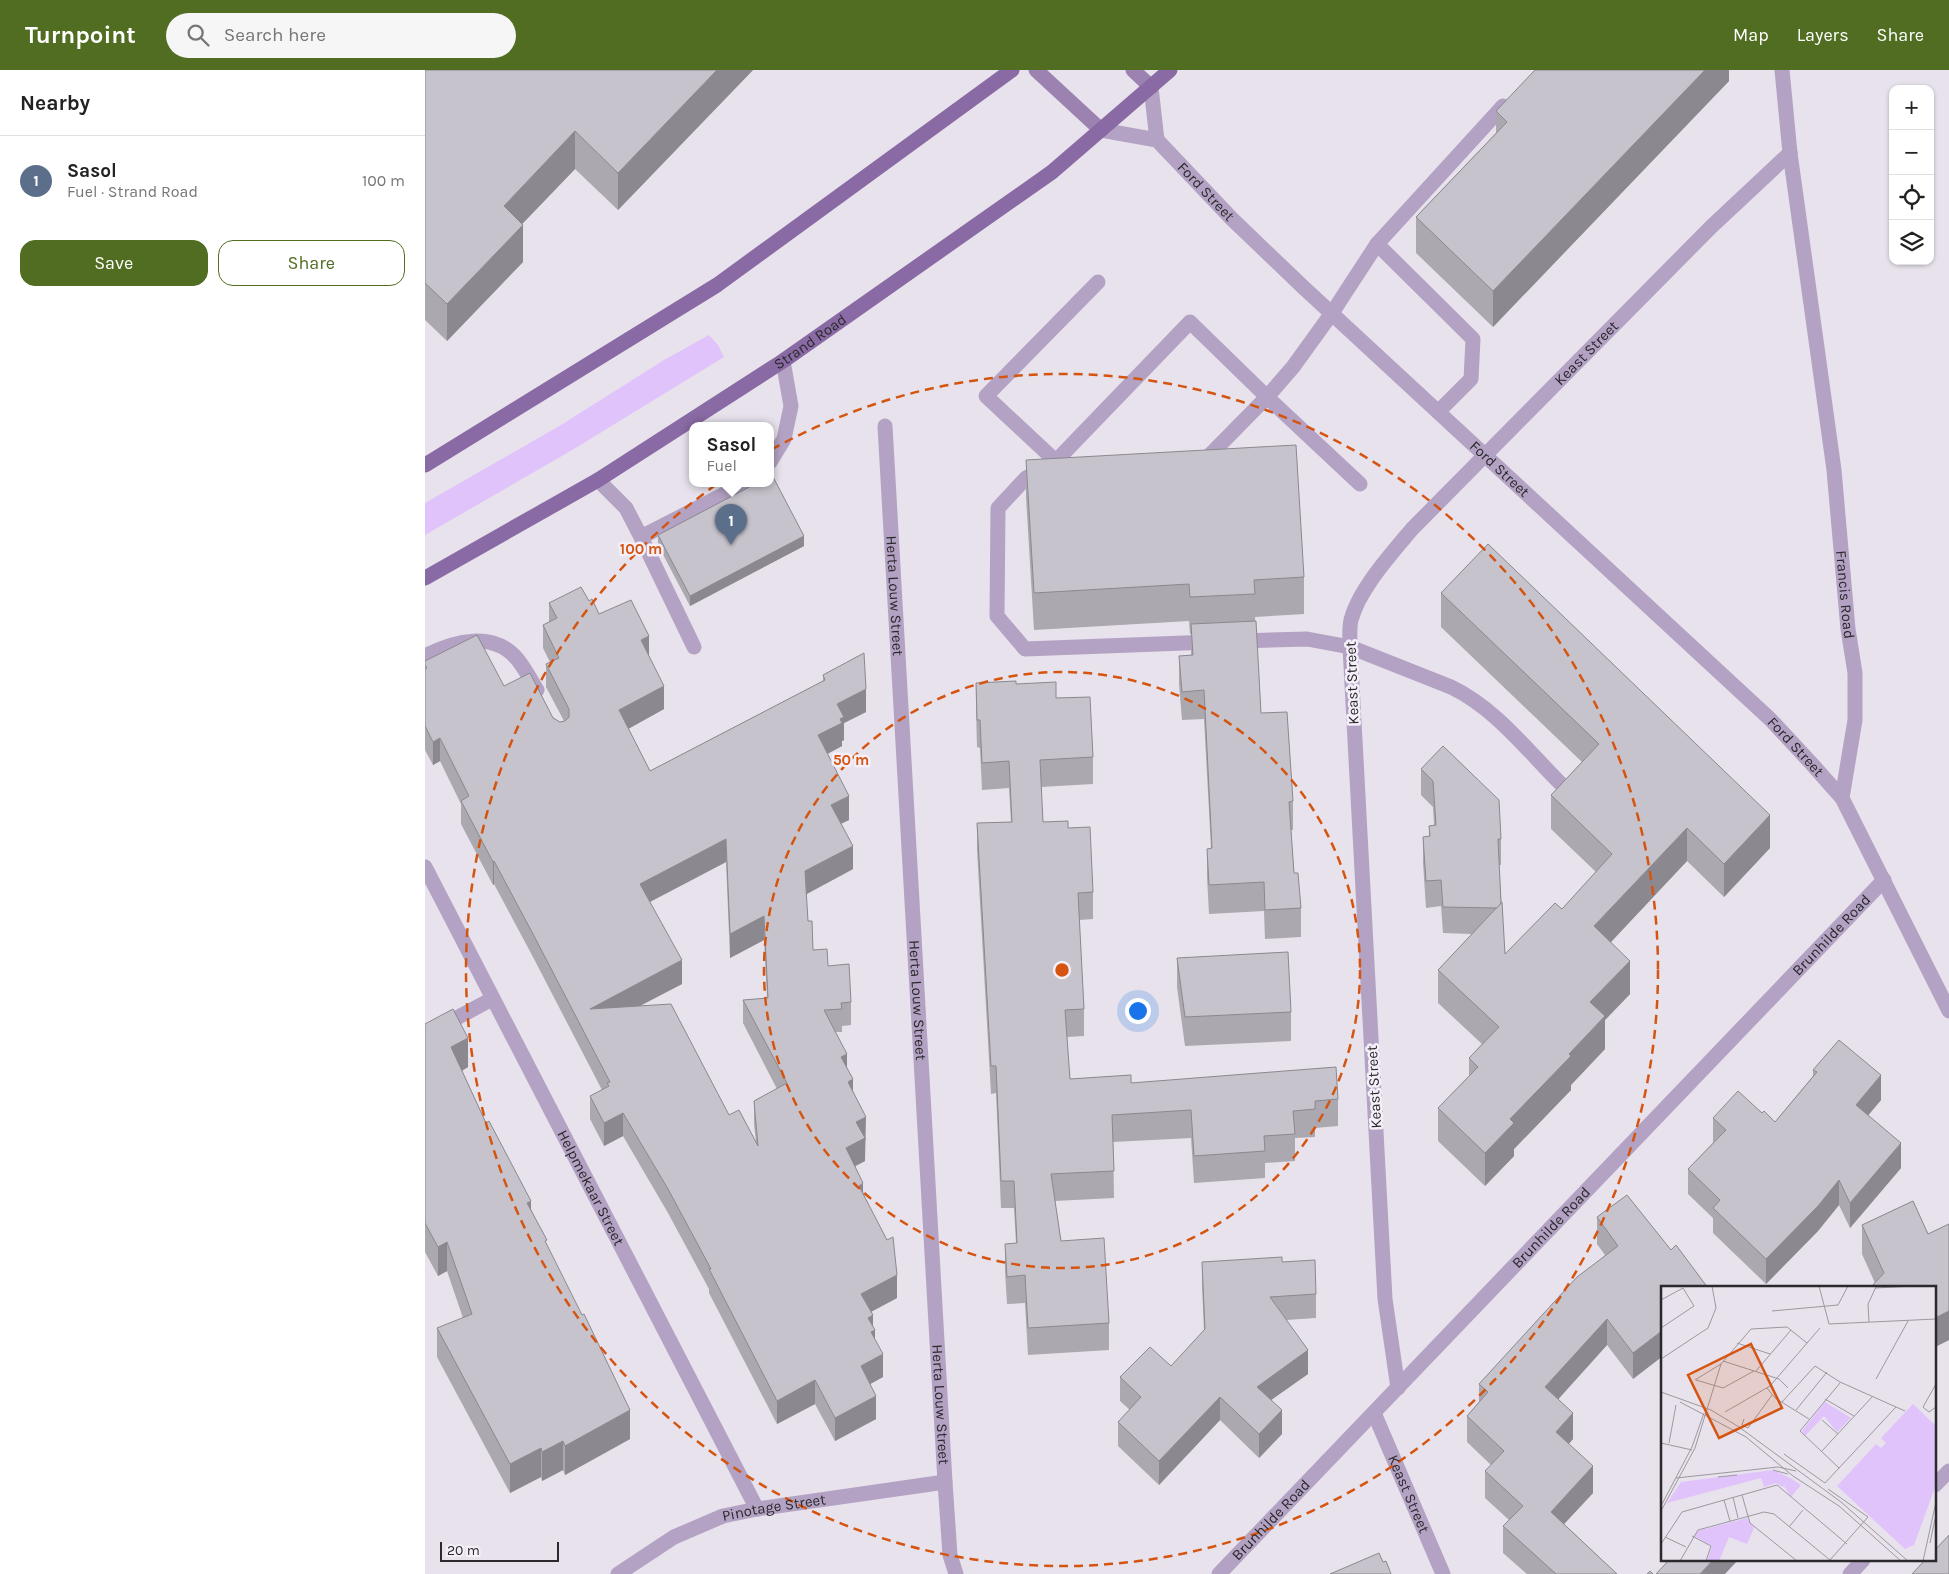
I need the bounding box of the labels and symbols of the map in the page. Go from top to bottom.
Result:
street label: Ford Street [1174,158,1238,225]
street label: Strand Road [771,310,850,373]
street label: Keast Street [1551,317,1622,389]
street label: Ford Street [1466,437,1533,501]
pin: 1 [715,504,747,545]
street label: Herta Louw Street [882,535,907,657]
text: 100 m [620,540,662,558]
street label: Francis Road [1832,549,1858,640]
street label: Keast Street [1342,641,1362,725]
street label: Ford Street [1764,713,1828,780]
text: 50 m [833,751,869,769]
street label: Brunhilde Road [1788,891,1874,979]
street label: Herta Louw Street [905,939,930,1061]
centre of rings [1053,961,1071,979]
your location [1125,998,1151,1024]
street label: Keast Street [1363,1045,1385,1129]
street label: Helpmekaar Street [554,1127,628,1249]
street label: Brunhilde Road [1508,1183,1594,1272]
inset map [1661,1286,1937,1562]
street label: Herta Louw Street [928,1344,953,1465]
street label: Keast Street [1384,1452,1434,1536]
street label: Brunhilde Road [1228,1476,1314,1564]
street label: Pinotage Street [720,1490,827,1525]
scale bar [440,1539,559,1562]

